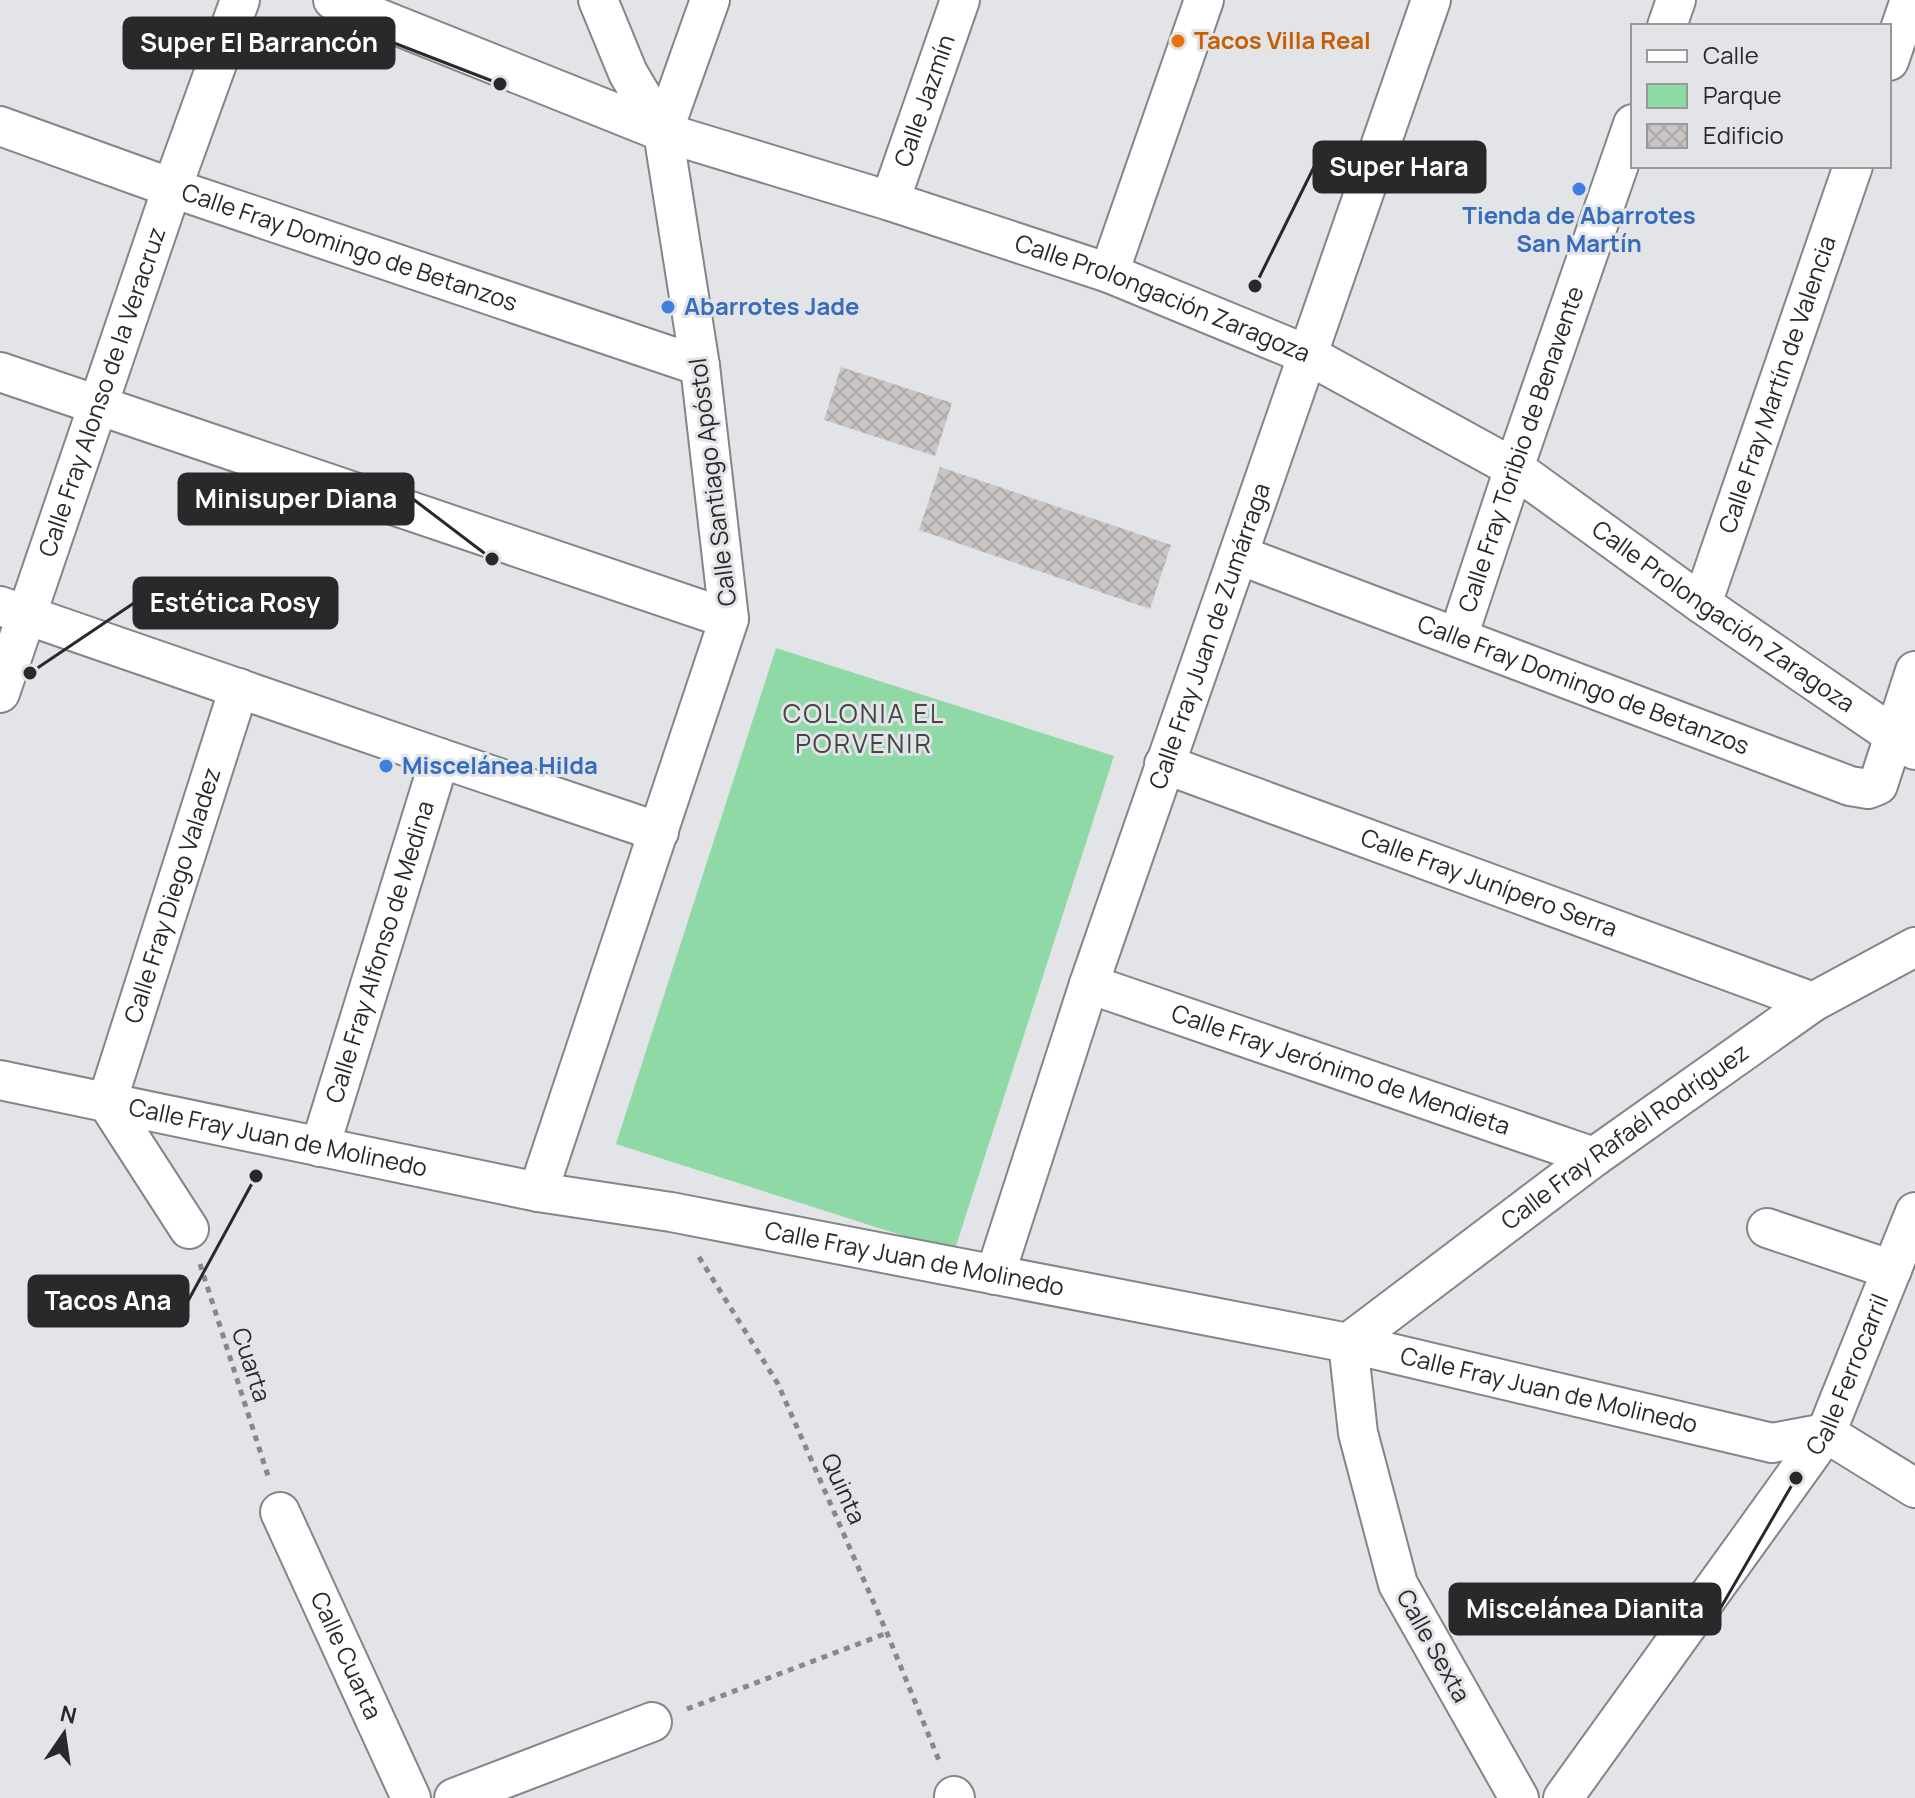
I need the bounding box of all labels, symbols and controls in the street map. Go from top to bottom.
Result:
callout: Super El Barrancón [124,18,394,68]
place label: Tacos Villa Real [1194,23,1371,56]
text: Super El Barrancón [140,24,378,60]
legend [1631,24,1891,168]
street label: Calle Jazmín [885,30,962,171]
marker: Tacos Villa Real [1169,32,1187,50]
text: Calle [1703,38,1759,71]
text: Parque [1703,78,1781,111]
text: Edificio [1703,118,1784,151]
callout: Super Hara [1314,142,1485,192]
text: Super Hara [1329,148,1469,184]
street label: Calle Fray Domingo de Betanzos [178,174,522,318]
marker: Tienda de Abarrotes San Martín [1570,180,1588,198]
place label: Tienda de Abarrotes San Martín [1462,198,1696,259]
street label: Calle Fray Alonso de la Veracruz [30,222,173,561]
street label: Calle Prolongación Zaragoza [1011,225,1315,369]
street label: Calle Fray Martín de Valencia [1710,231,1843,537]
street label: Calle Fray Toribio de Benavente [1449,282,1591,616]
place label: Abarrotes Jade [684,289,860,322]
marker: Abarrotes Jade [659,298,677,316]
street label: Calle Santiago Apóstol [680,356,743,608]
callout: Minisuper Diana [179,474,413,524]
street label: Calle Fray Juan de Zumárraga [1140,478,1277,793]
text: Minisuper Diana [195,480,397,516]
street label: Calle Prolongación Zaragoza [1586,512,1862,719]
callout: Estética Rosy [134,578,337,628]
text: Estética Rosy [150,584,321,620]
street label: Calle Fray Domingo de Betanzos [1413,606,1754,761]
district label: COLONIA EL PORVENIR [783,695,945,761]
place label: Miscelánea Hilda [402,748,598,781]
marker: Miscelánea Hilda [377,757,395,775]
street label: Calle Fray Diego Valadez [115,763,228,1027]
street label: Calle Fray Alfonso de Medina [317,796,441,1107]
street label: Calle Fray Junípero Serra [1356,820,1622,944]
street label: Calle Fray Jerónimo de Mendieta [1167,996,1515,1142]
street label: Calle Fray Rafaél Rodríguez [1494,1035,1755,1237]
street label: Calle Fray Juan de Molinedo [126,1089,431,1184]
street label: Calle Fray Juan de Molinedo [762,1213,1067,1303]
callout: Tacos Ana [29,1276,188,1326]
text: Tacos Ana [44,1282,172,1318]
street label: Calle Ferrocarril [1797,1289,1895,1461]
street label: Cuarta [225,1323,280,1406]
street label: Calle Fray Juan de Molinedo [1397,1338,1701,1440]
street label: Quinta [814,1448,875,1529]
street label: Calle Sexta [1390,1583,1479,1708]
callout: Miscelánea Dianita [1450,1584,1720,1634]
street label: Calle Cuarta [304,1586,391,1724]
text: Miscelánea Dianita [1466,1590,1704,1626]
north arrow [24,1694,104,1774]
text: N [57,1698,80,1731]

